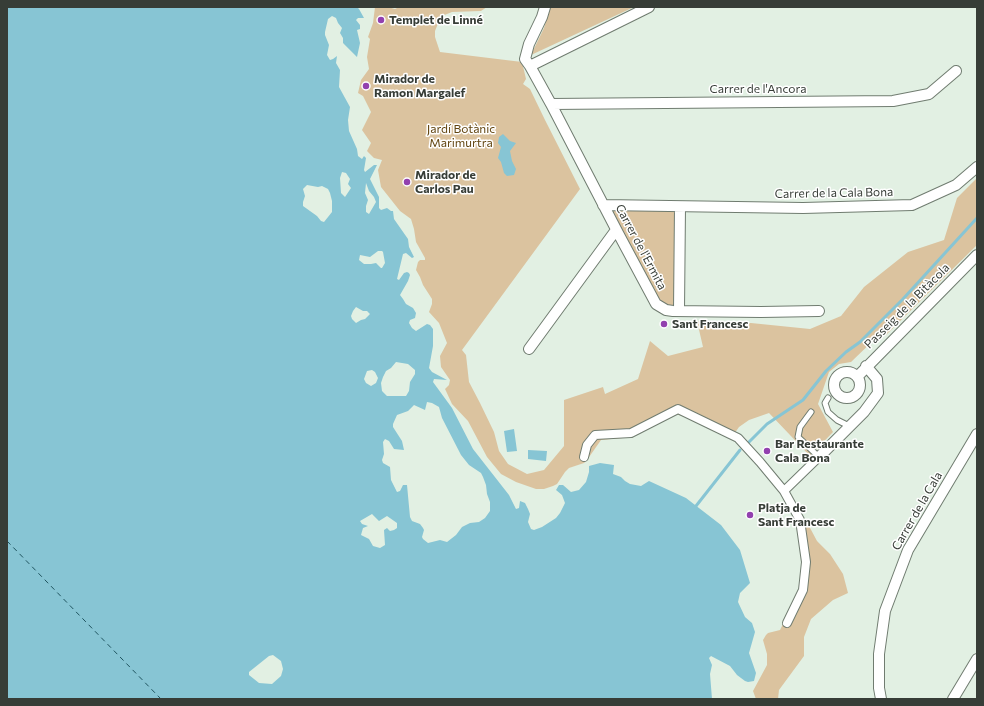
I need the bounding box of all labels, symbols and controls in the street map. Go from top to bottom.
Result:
place label: Templet de Linné [389,13,483,27]
marker: Templet de Linné [376,15,386,25]
place label: Mirador de Ramon Margalef [374,72,465,100]
marker: Mirador de Ramon Margalef [361,81,371,91]
street label: Carrer de l'Ancora [710,82,806,96]
park label: Jardí Botànic Marimurtra [427,122,495,150]
place label: Mirador de Carlos Pau [415,168,476,196]
marker: Mirador de Carlos Pau [402,177,412,187]
street label: Carrer de la Cala Bona [775,185,893,201]
street label: Carrer de l'Ermita [612,202,670,292]
street label: Passeig de la Bitàcola [861,260,953,352]
place label: Sant Francesc [672,317,748,331]
marker: Sant Francesc [659,319,669,329]
place label: Bar Restaurante Cala Bona [775,437,864,465]
marker: Bar Restaurante Cala Bona [762,446,772,456]
street label: Carrer de la Cala [889,469,945,553]
place label: Platja de Sant Francesc [758,501,834,529]
marker: Platja de Sant Francesc [745,510,755,520]

